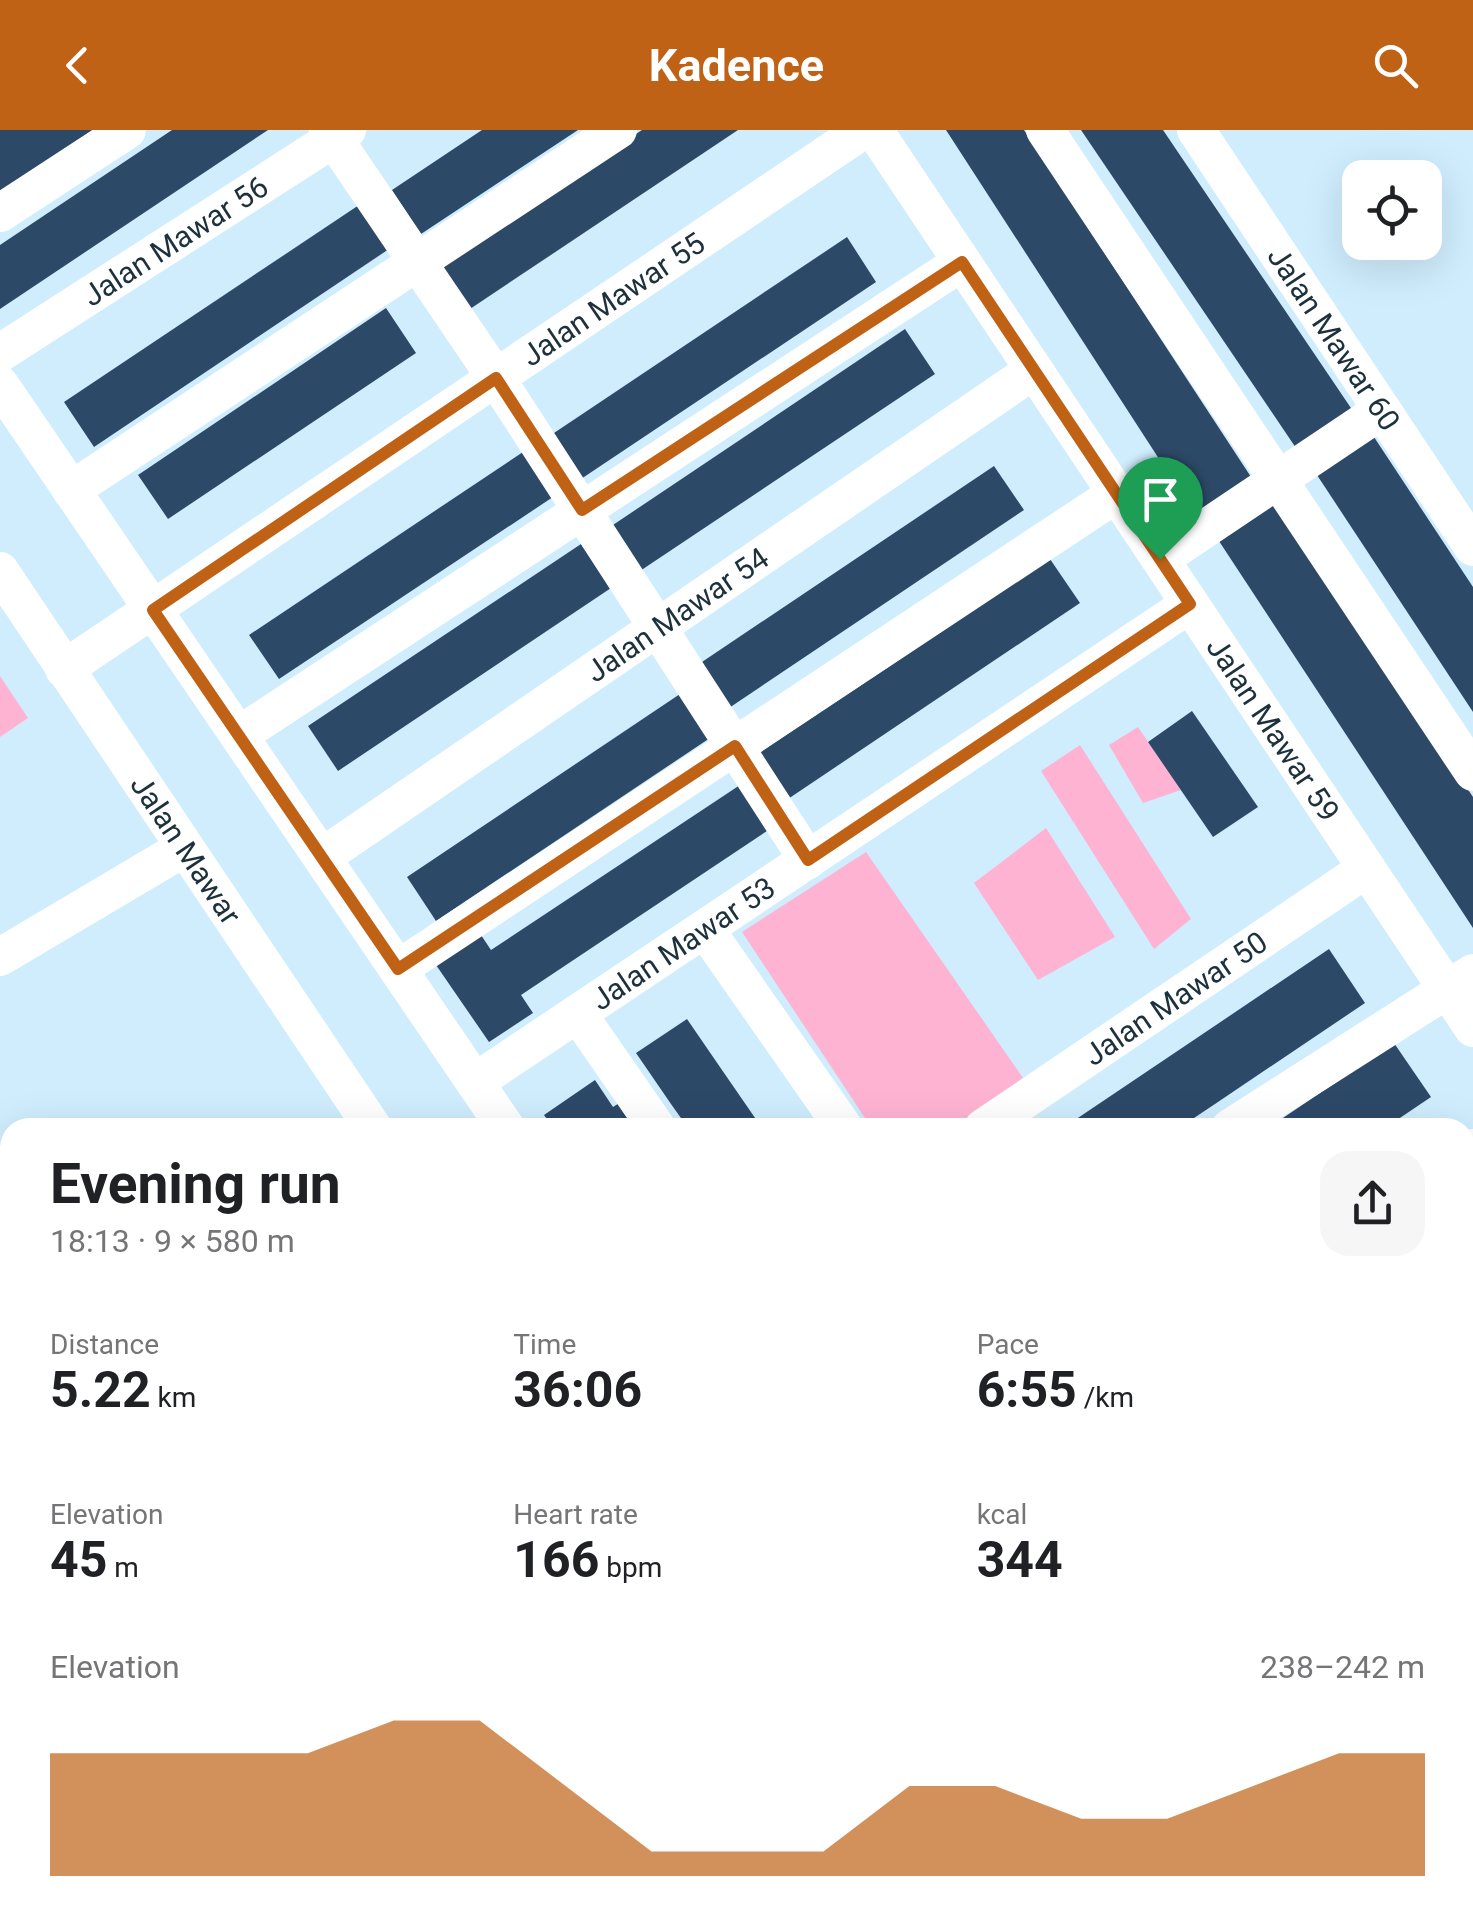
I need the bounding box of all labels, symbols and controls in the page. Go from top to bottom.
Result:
icon: back [50,38,105,93]
icon: search [1368,38,1423,93]
text: Kadence [649,39,824,92]
map controls [1342,160,1442,260]
button: locate [1342,160,1442,260]
street label: Jalan Mawar 56 [76,168,274,313]
street label: Jalan Mawar 55 [515,225,711,373]
street label: Jalan Mawar 60 [1261,240,1408,437]
pin [1118,457,1203,560]
icon: arrive [1133,472,1188,527]
street label: Jalan Mawar 54 [579,540,775,689]
street label: Jalan Mawar 59 [1200,631,1347,827]
street label: Jalan Mawar [124,768,249,931]
street label: Jalan Mawar 53 [584,869,781,1017]
street label: Jalan Mawar 50 [1077,924,1273,1072]
button: share [1320,1151,1425,1256]
text: Evening run [50,1152,341,1216]
text: 18:13 · 9 × 580 m [50,1222,295,1260]
text: Distance [50,1328,159,1361]
text: Time [513,1328,576,1361]
text: Pace [977,1328,1039,1361]
text: 5.22 [50,1361,151,1419]
text: 36:06 [513,1361,642,1419]
text: 6:55 [977,1361,1077,1419]
text: km [151,1381,196,1414]
text: /km [1077,1381,1134,1414]
text: Elevation [50,1498,163,1531]
text: Heart rate [513,1498,638,1531]
text: kcal [977,1498,1027,1531]
text: 45 [50,1531,107,1589]
text: 166 [513,1531,599,1589]
text: 344 [977,1531,1063,1589]
text: m [107,1551,139,1584]
text: bpm [599,1551,662,1584]
text: Elevation [50,1648,180,1686]
text: 238–242 m [1260,1648,1425,1686]

